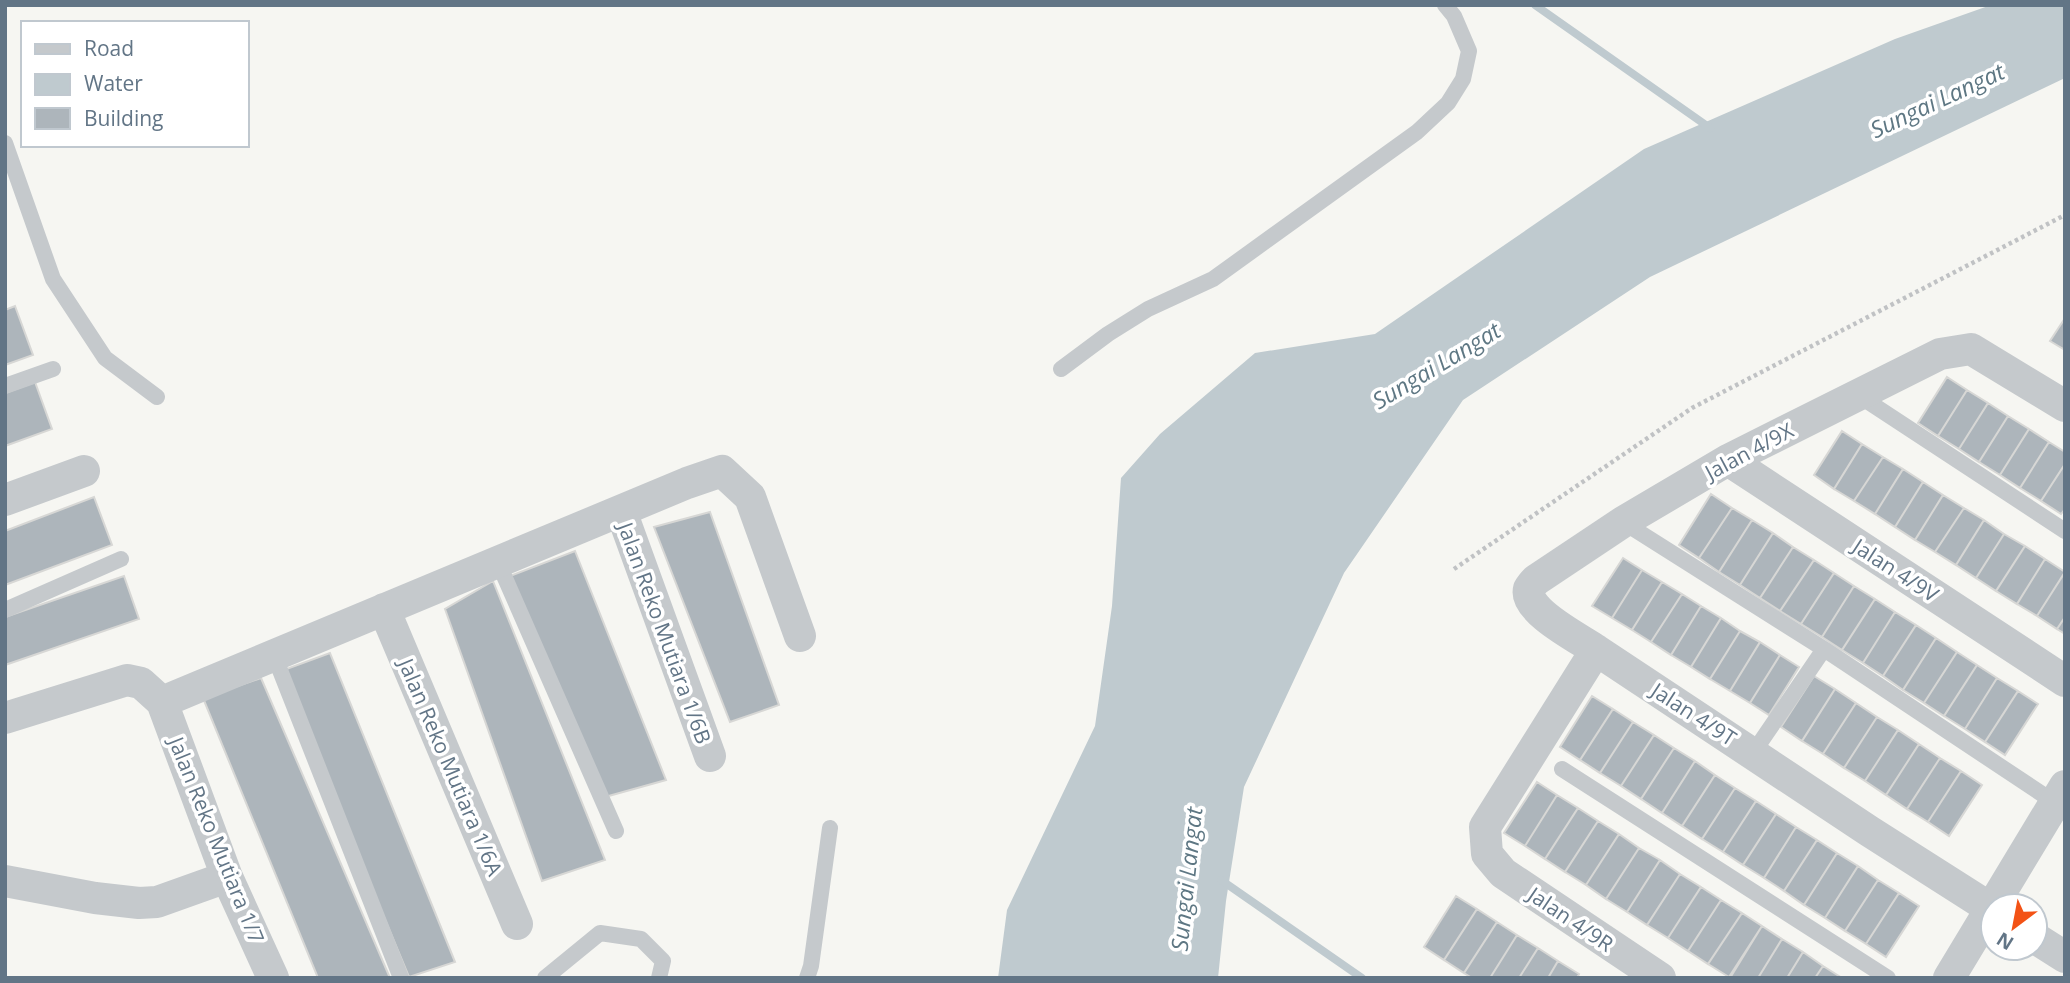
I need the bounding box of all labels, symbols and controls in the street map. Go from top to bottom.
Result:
legend [21,21,248,147]
text: Road [84,34,134,62]
water label: Sungai Langat [1865,54,2011,145]
text: Water [84,69,143,97]
text: Building [84,104,163,132]
water label: Sungai Langat [1366,313,1507,416]
street label: Jalan 4/9X [1698,416,1799,487]
street label: Jalan Reko Mutiara 1/6B [611,517,718,748]
street label: Jalan 4/9V [1846,531,1945,608]
street label: Jalan Reko Mutiara 1/6A [392,652,510,881]
street label: Jalan 4/9T [1644,675,1742,752]
street label: Jalan Reko Mutiara 1/7 [162,731,271,947]
water label: Sungai Langat [1163,804,1210,953]
street label: Jalan 4/9R [1521,879,1619,958]
north arrow [1979,892,2049,962]
text: N [1992,926,2018,957]

